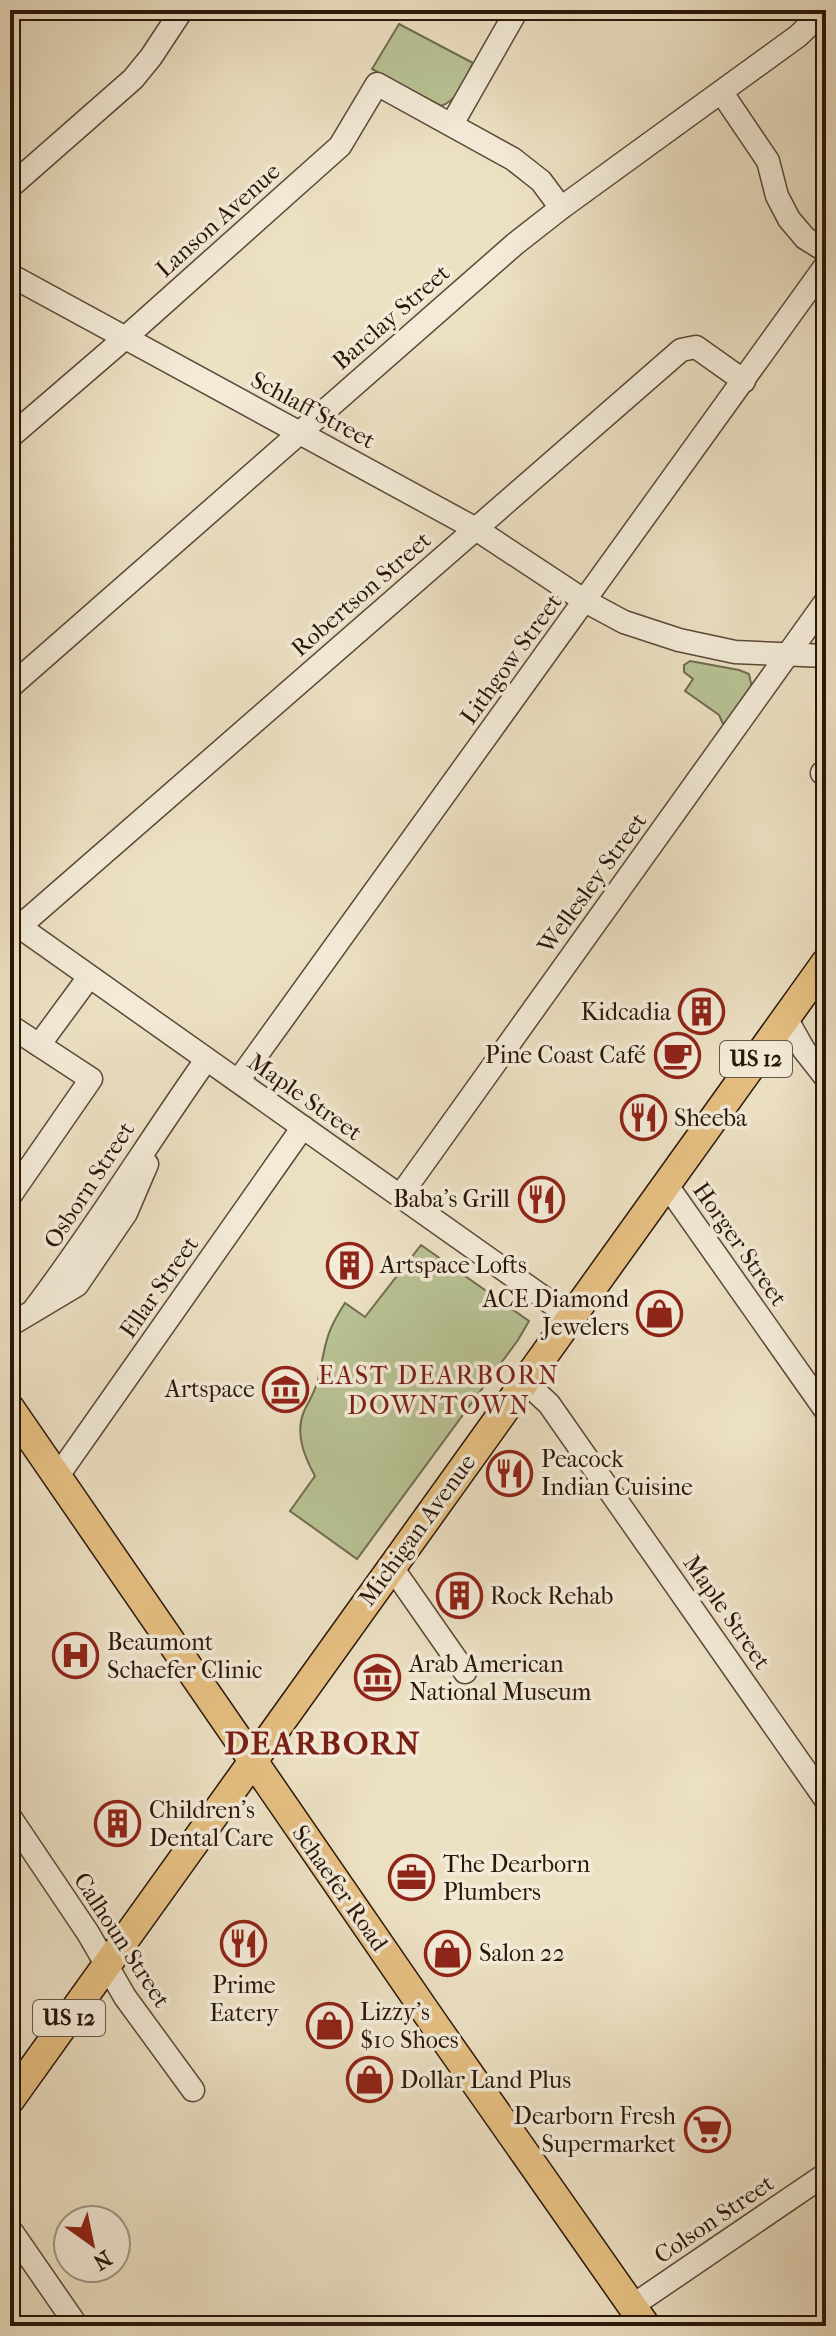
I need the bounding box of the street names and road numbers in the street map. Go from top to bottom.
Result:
street label: Lanson Avenue [150,157,286,283]
street label: Barclay Street [327,258,456,375]
street label: Schlaff Street [246,366,380,455]
street label: Robertson Street [285,525,437,662]
street label: Lithgow Street [454,588,568,730]
street label: Wellesley Street [531,807,653,959]
road number: US 12 [720,1041,792,1077]
street label: Maple Street [243,1047,368,1147]
street label: Osborn Street [38,1116,140,1253]
street label: Horger Street [687,1177,793,1311]
street label: Ellar Street [114,1230,204,1343]
street label: Michigan Avenue [353,1449,481,1611]
street label: Maple Street [677,1550,777,1675]
street label: Schaefer Road [286,1820,394,1957]
street label: Calhoun Street [68,1867,176,2013]
road number: US 12 [33,2000,105,2036]
street label: Colson Street [649,2169,779,2269]

